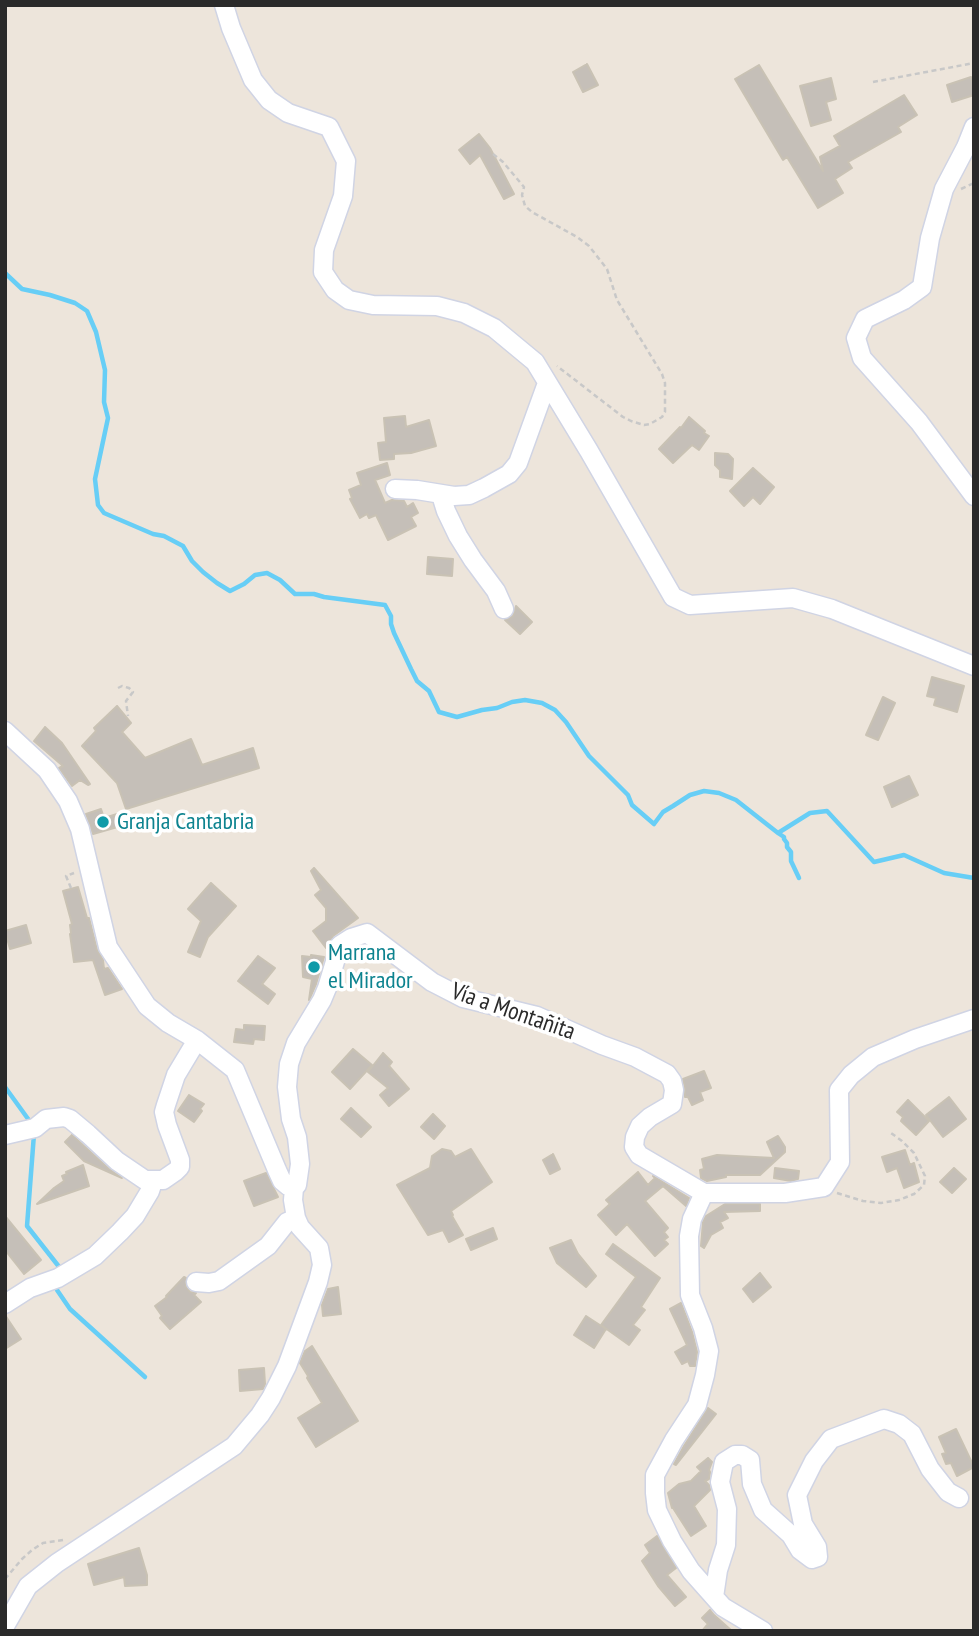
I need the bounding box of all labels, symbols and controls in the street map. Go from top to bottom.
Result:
place label: Granja Cantabria [117,808,254,836]
marker: Granja Cantabria [95,814,111,830]
place label: Marrana el Mirador [328,939,413,995]
marker: Marrana el Mirador [306,959,322,975]
street label: Vía a Montañita [447,977,579,1047]

